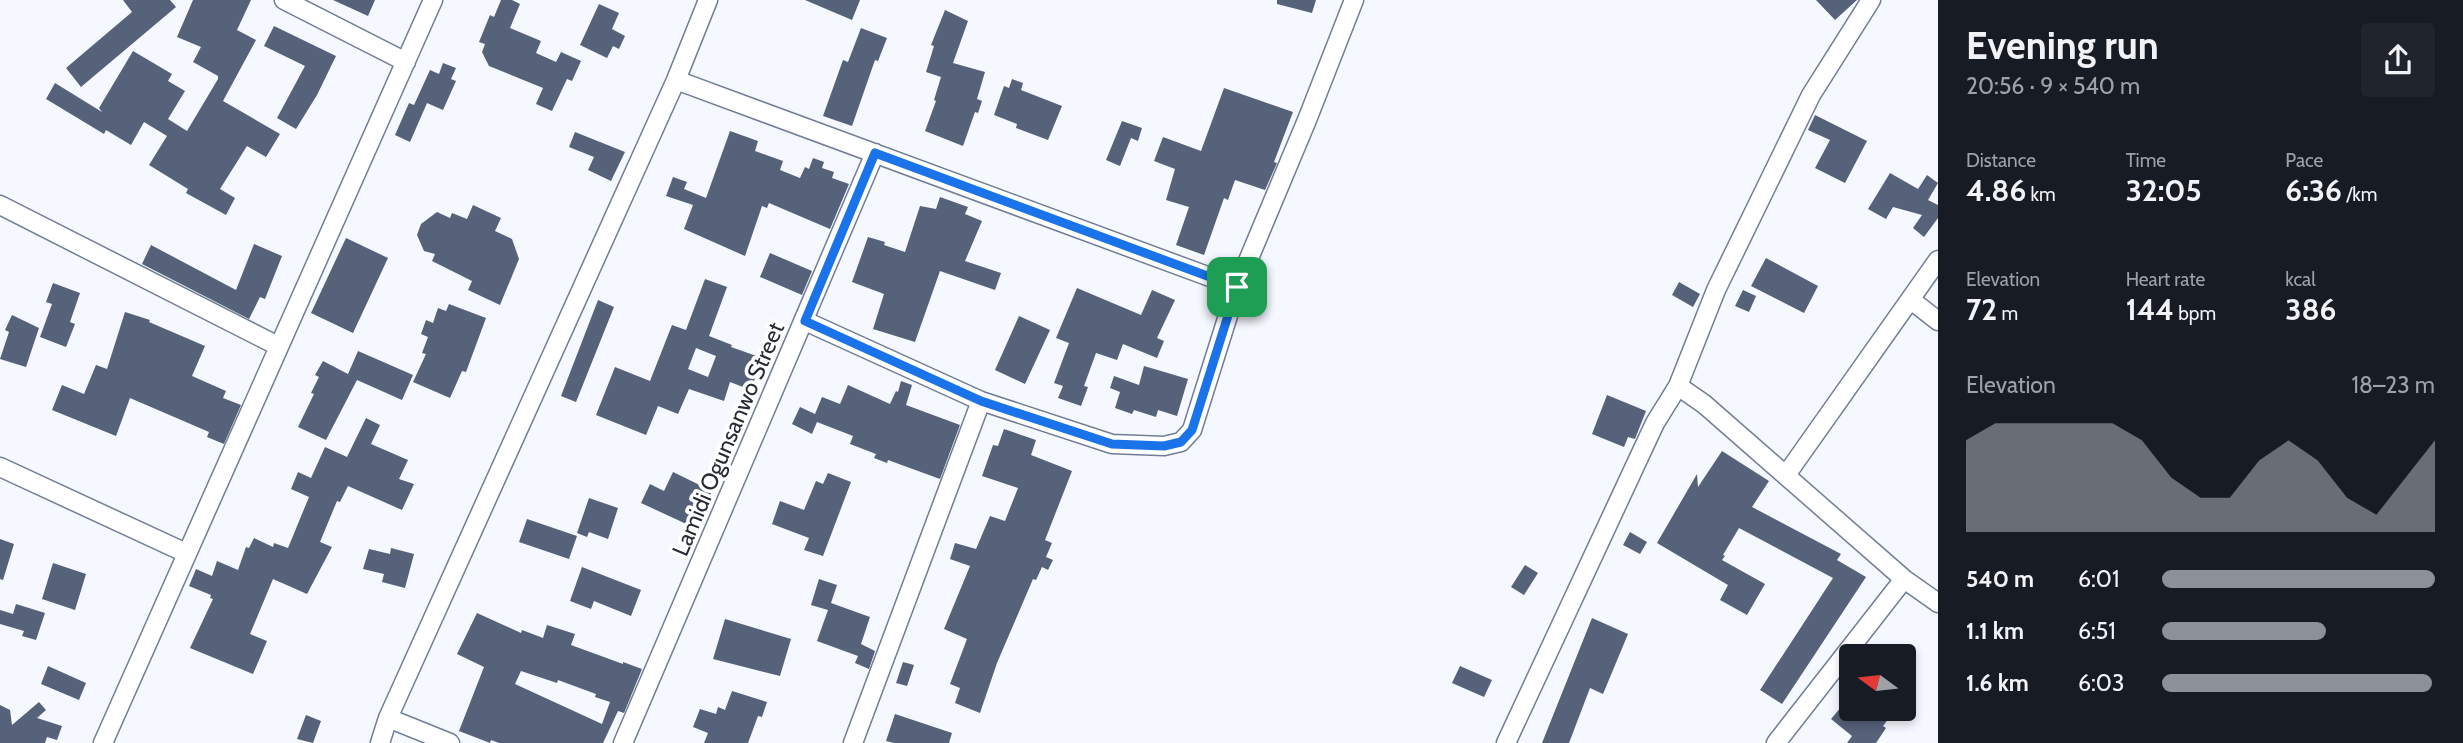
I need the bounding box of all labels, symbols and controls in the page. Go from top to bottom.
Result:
text: Evening run [1966,22,2159,69]
button: share [2361,23,2435,97]
text: 20:56 · 9 × 540 m [1966,72,2140,100]
text: Distance [1966,149,2036,172]
text: Time [2126,149,2166,172]
text: Pace [2285,149,2323,172]
text: 4.86 [1966,172,2026,209]
text: 32:05 [2126,172,2202,209]
text: 6:36 [2285,172,2342,209]
text: km [2026,183,2056,206]
text: /km [2342,183,2377,206]
pin [1207,257,1267,317]
icon: arrive [1218,268,1256,306]
text: Elevation [1966,268,2040,291]
text: Heart rate [2126,268,2205,291]
text: kcal [2285,268,2316,291]
text: 72 [1966,291,1997,328]
text: 144 [2126,291,2174,328]
text: 386 [2285,291,2336,328]
text: m [1997,302,2018,325]
text: bpm [2174,302,2216,325]
street label: Lamidi Ogunsanwo Street [666,318,790,560]
text: Elevation [1966,371,2056,399]
text: 18–23 m [2352,371,2435,399]
text: 540 m [1966,565,2034,593]
text: 6:01 [2078,565,2119,593]
text: 1.1 km [1966,617,2024,645]
text: 6:51 [2078,617,2116,645]
north arrow [1839,644,1916,721]
map controls [1839,644,1916,721]
text: 1.6 km [1966,669,2029,697]
text: 6:03 [2078,669,2124,697]

